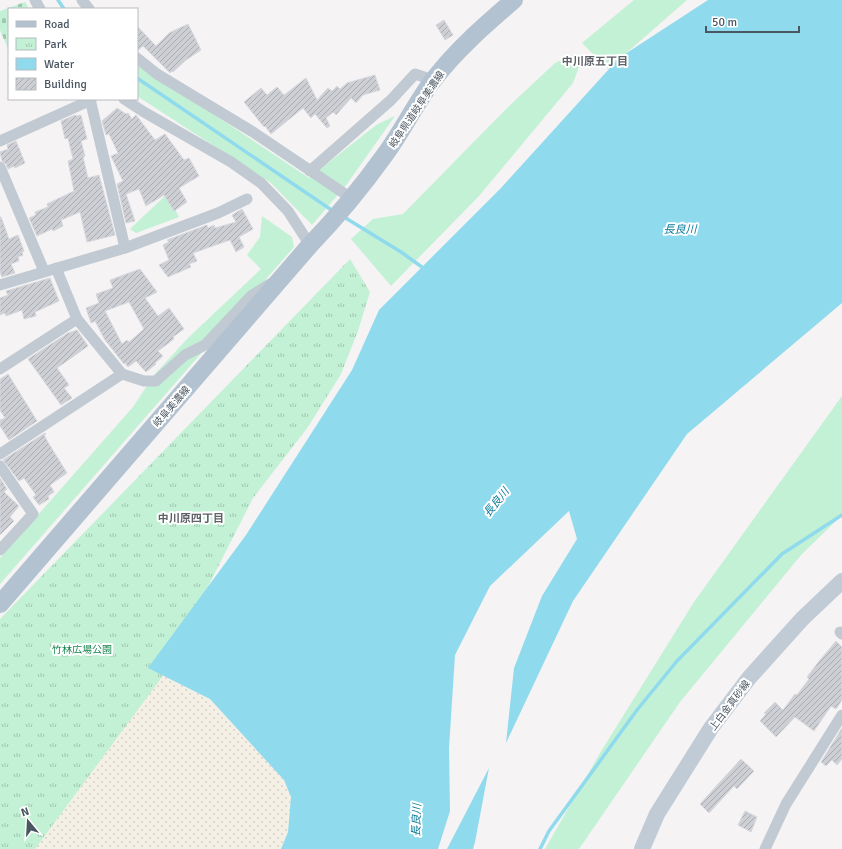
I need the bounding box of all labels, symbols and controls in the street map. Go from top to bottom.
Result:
legend [8,8,138,100]
scale bar [706,8,799,34]
text: 50 m [712,15,737,30]
text: Road [44,17,70,32]
text: Park [44,37,67,52]
district label: 中川原五丁目 [562,55,628,68]
text: Water [44,57,75,72]
street label: 岐阜県道岐阜美濃線 [387,69,447,150]
text: Building [44,77,87,92]
water label: 長良川 [664,223,697,236]
street label: 岐阜美濃線 [151,384,193,429]
water label: 長良川 [481,485,512,519]
district label: 中川原四丁目 [158,512,224,525]
park label: 竹林広場公園 [52,644,112,656]
street label: 上白金真砂線 [707,678,753,733]
north arrow [8,801,48,841]
water label: 長良川 [409,802,424,837]
text: N [19,805,31,819]

